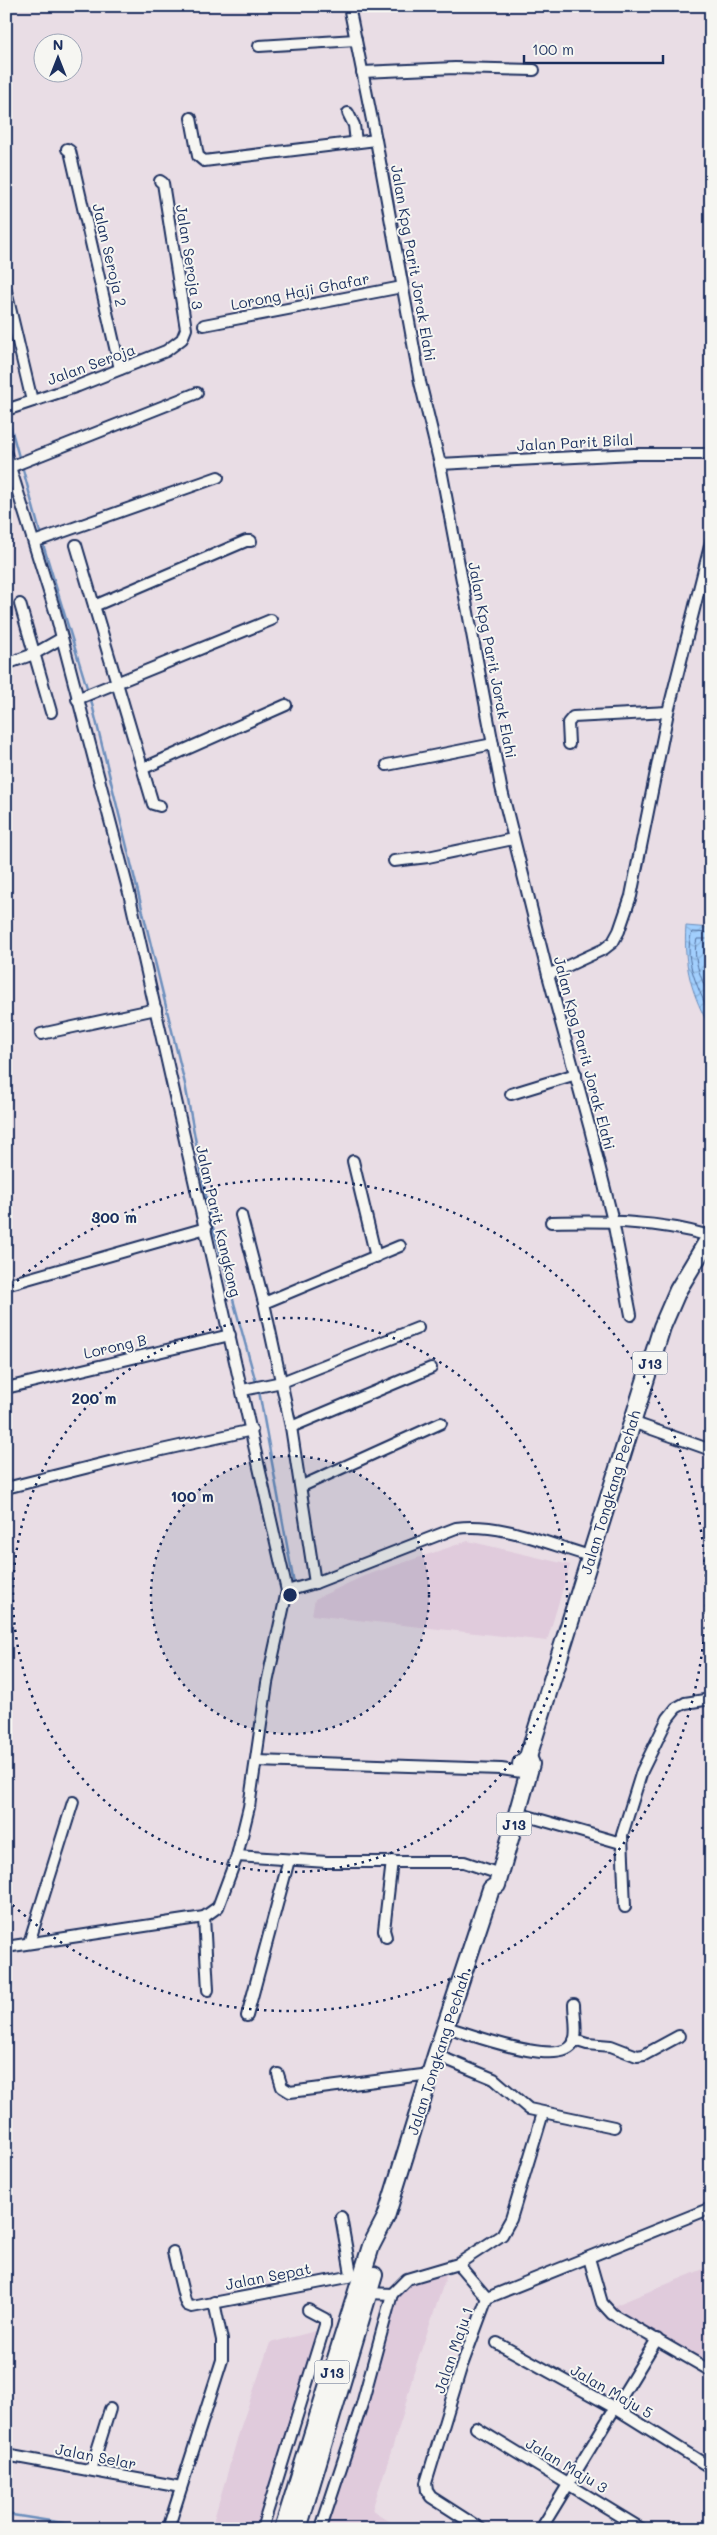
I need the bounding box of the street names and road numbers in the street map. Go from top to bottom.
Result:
street label: Jalan Kpg Parit Jorak Elahi [387,163,441,363]
street label: Jalan Seroja 2 [88,201,132,309]
street label: Jalan Seroja 3 [172,203,208,311]
street label: Lorong Haji Ghafar [229,268,371,314]
street label: Jalan Seroja [44,339,138,389]
street label: Jalan Parit Bilal [516,429,634,455]
street label: Jalan Kpg Parit Jorak Elahi [464,560,522,760]
street label: Jalan Kpg Parit Jorak Elahi [550,954,620,1152]
street label: Jalan Parit Kangkong [192,1143,246,1299]
street label: Lorong B [81,1329,149,1363]
road number: J13 [632,1352,668,1375]
street label: Jalan Tongkang Pechah [575,1407,645,1577]
road number: J13 [496,1812,532,1836]
street label: Jalan Tongkang Pechah [402,1969,474,2137]
street label: Jalan Sepat [224,2258,312,2294]
street label: Jalan Maju 1 [429,2304,477,2396]
street label: Jalan Maju 5 [567,2359,657,2423]
road number: J13 [314,2360,350,2384]
street label: Jalan Maju 3 [522,2433,612,2497]
street label: Jalan Selar [54,2438,138,2474]

